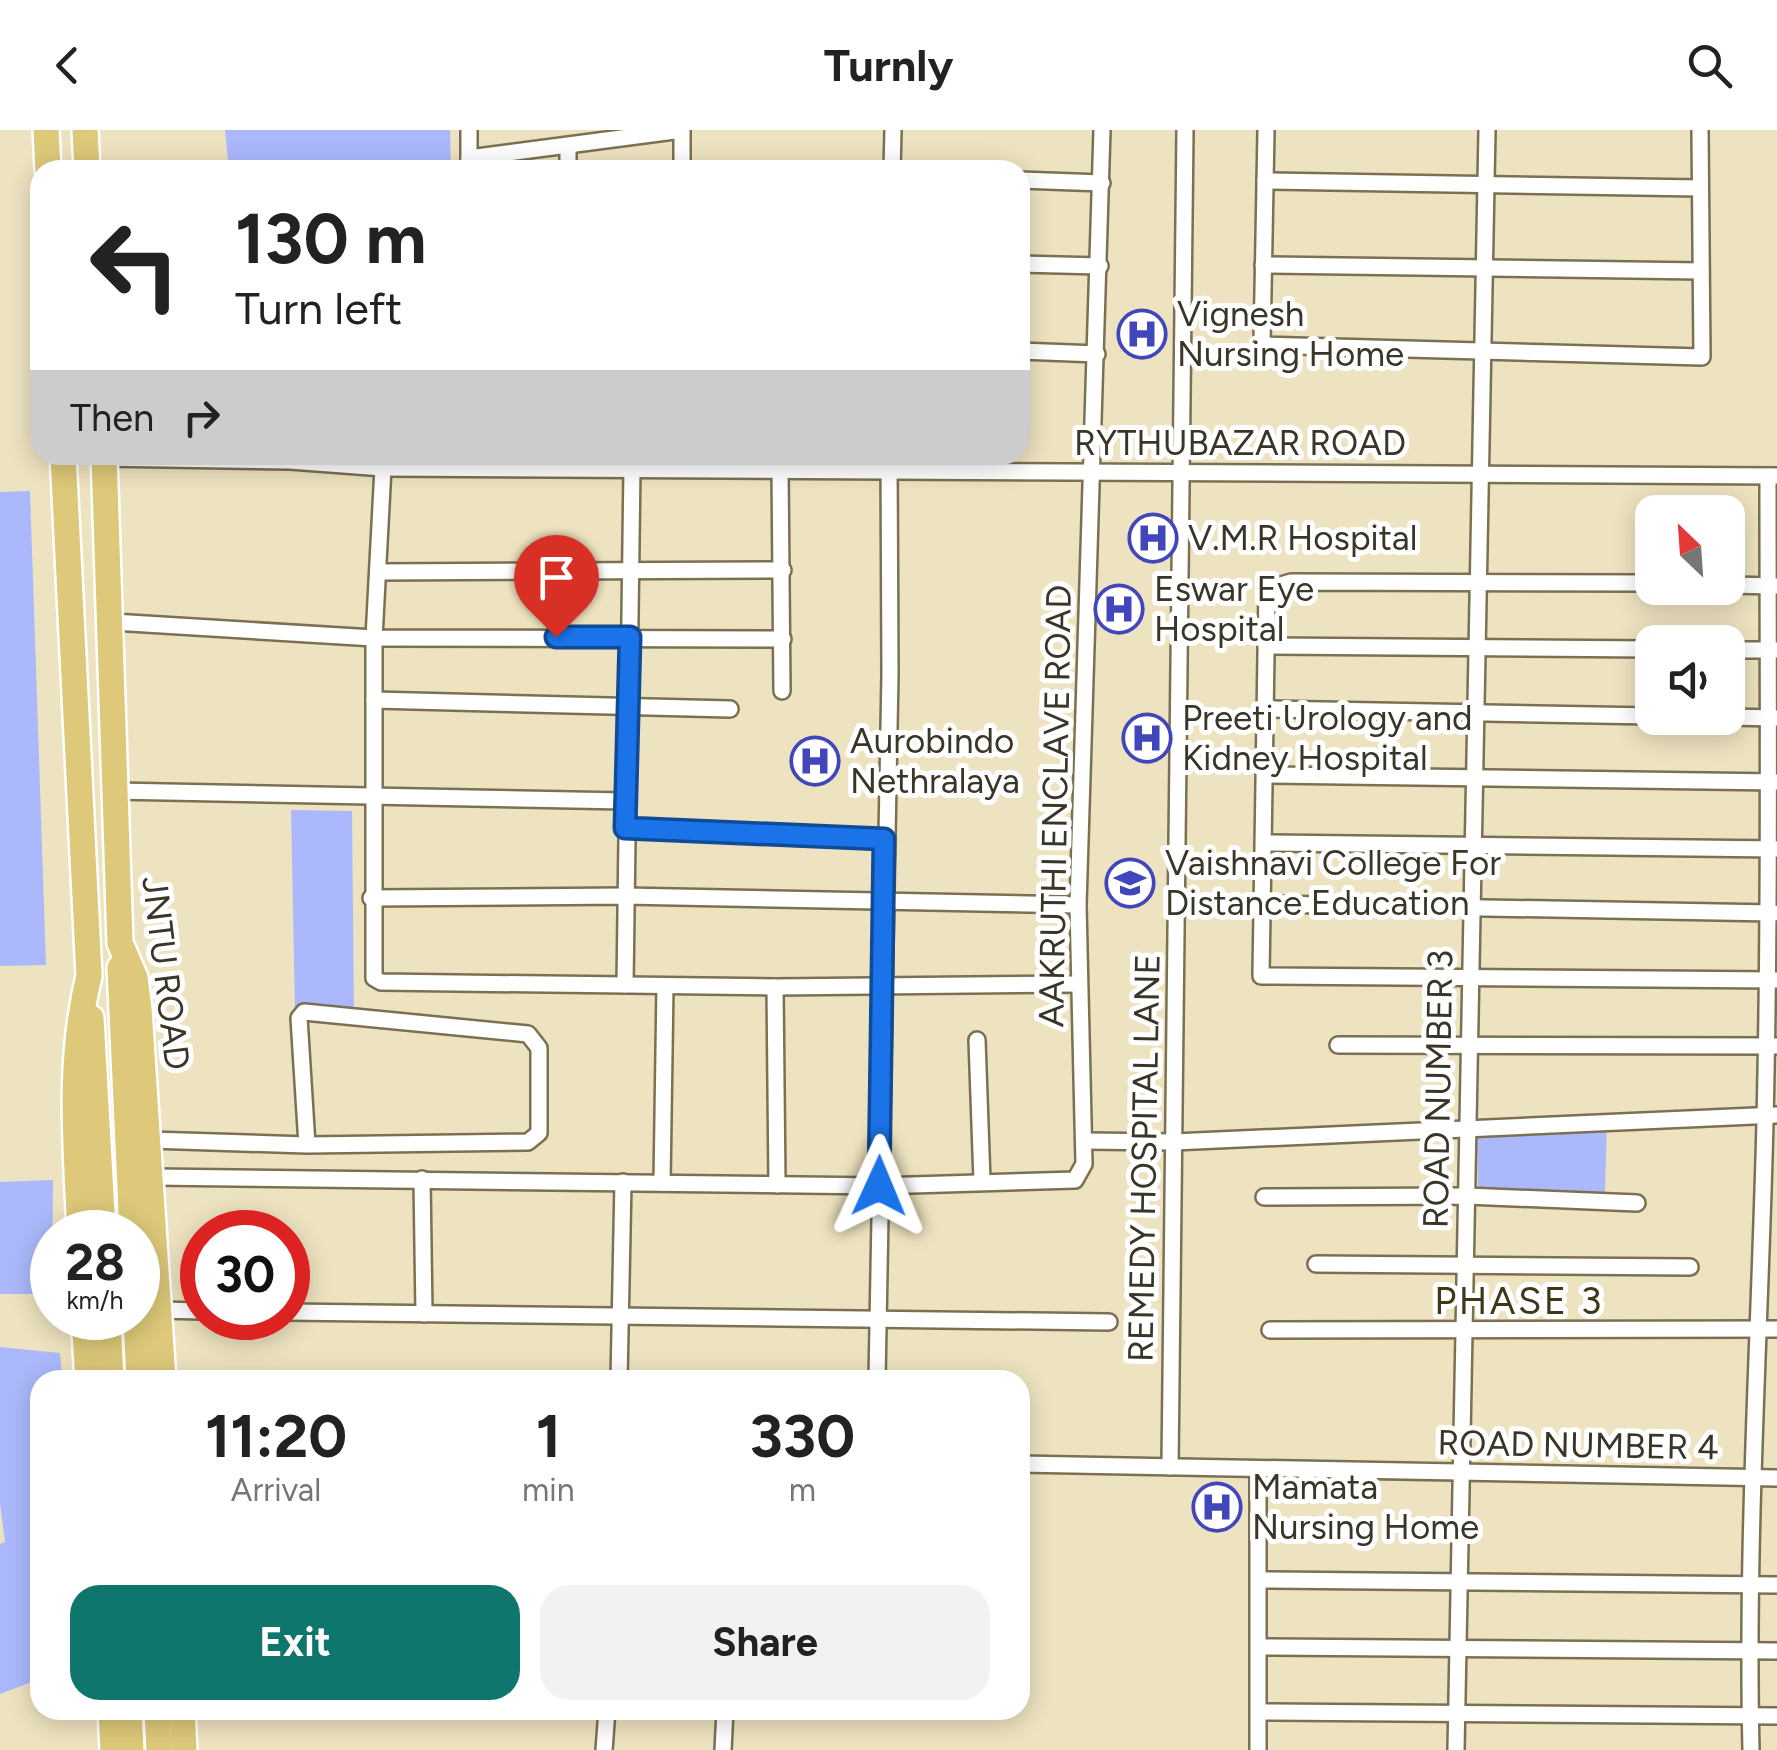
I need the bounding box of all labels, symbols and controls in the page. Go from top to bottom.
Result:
icon: back [40,38,95,93]
text: Turnly [824,38,953,92]
icon: search [1682,38,1737,93]
text: 130 m [235,196,427,281]
icon: left [70,200,200,330]
text: Turn left [235,281,402,335]
place label: Vignesh Nursing Home [1177,293,1404,375]
hospital icon: Vignesh Nursing Home [1116,308,1168,360]
icon: right [174,390,229,445]
text: Then [70,395,154,441]
street label: RYTHUBAZAR ROAD [1074,422,1406,464]
north arrow [1635,495,1745,605]
map controls [1635,495,1745,735]
hospital icon: V.M.R Hospital [1127,512,1179,564]
place label: V.M.R Hospital [1188,517,1417,559]
pin [514,535,599,638]
icon: arrive [529,550,584,605]
place label: Eswar Eye Hospital [1154,568,1314,650]
hospital icon: Eswar Eye Hospital [1093,583,1145,635]
street label: AAKRUTHI ENCLAVE ROAD [1030,584,1080,1028]
button: sound [1635,625,1745,735]
place label: Preeti Urology and Kidney Hospital [1182,697,1473,779]
hospital icon: Preeti Urology and Kidney Hospital [1121,712,1173,764]
place label: Aurobindo Nethralaya [850,720,1020,802]
hospital icon: Aurobindo Nethralaya [789,735,841,787]
place label: Vaishnavi College For Distance Education [1165,842,1501,924]
school or university icon: Vaishnavi College For Distance Education [1104,857,1156,909]
street label: JNTU ROAD [133,874,199,1072]
street label: ROAD NUMBER 3 [1415,949,1461,1229]
street label: REMEDY HOSPITAL LANE [1119,953,1169,1363]
position arrow [827,1134,931,1238]
speed limit sign: 30 [180,1210,310,1340]
text: 28 [65,1232,125,1293]
district label: PHASE 3 [1434,1278,1604,1324]
text: km/h [66,1285,124,1315]
text: 11:20 [205,1400,347,1472]
text: 1 [536,1400,561,1472]
text: 330 [749,1400,855,1472]
street label: ROAD NUMBER 4 [1437,1422,1719,1468]
place label: Mamata Nursing Home [1252,1466,1479,1548]
text: Arrival [231,1471,321,1509]
text: min [522,1471,575,1509]
text: m [789,1471,816,1509]
hospital icon: Mamata Nursing Home [1191,1481,1243,1533]
button: Exit [70,1585,520,1700]
button: Share [540,1585,990,1700]

